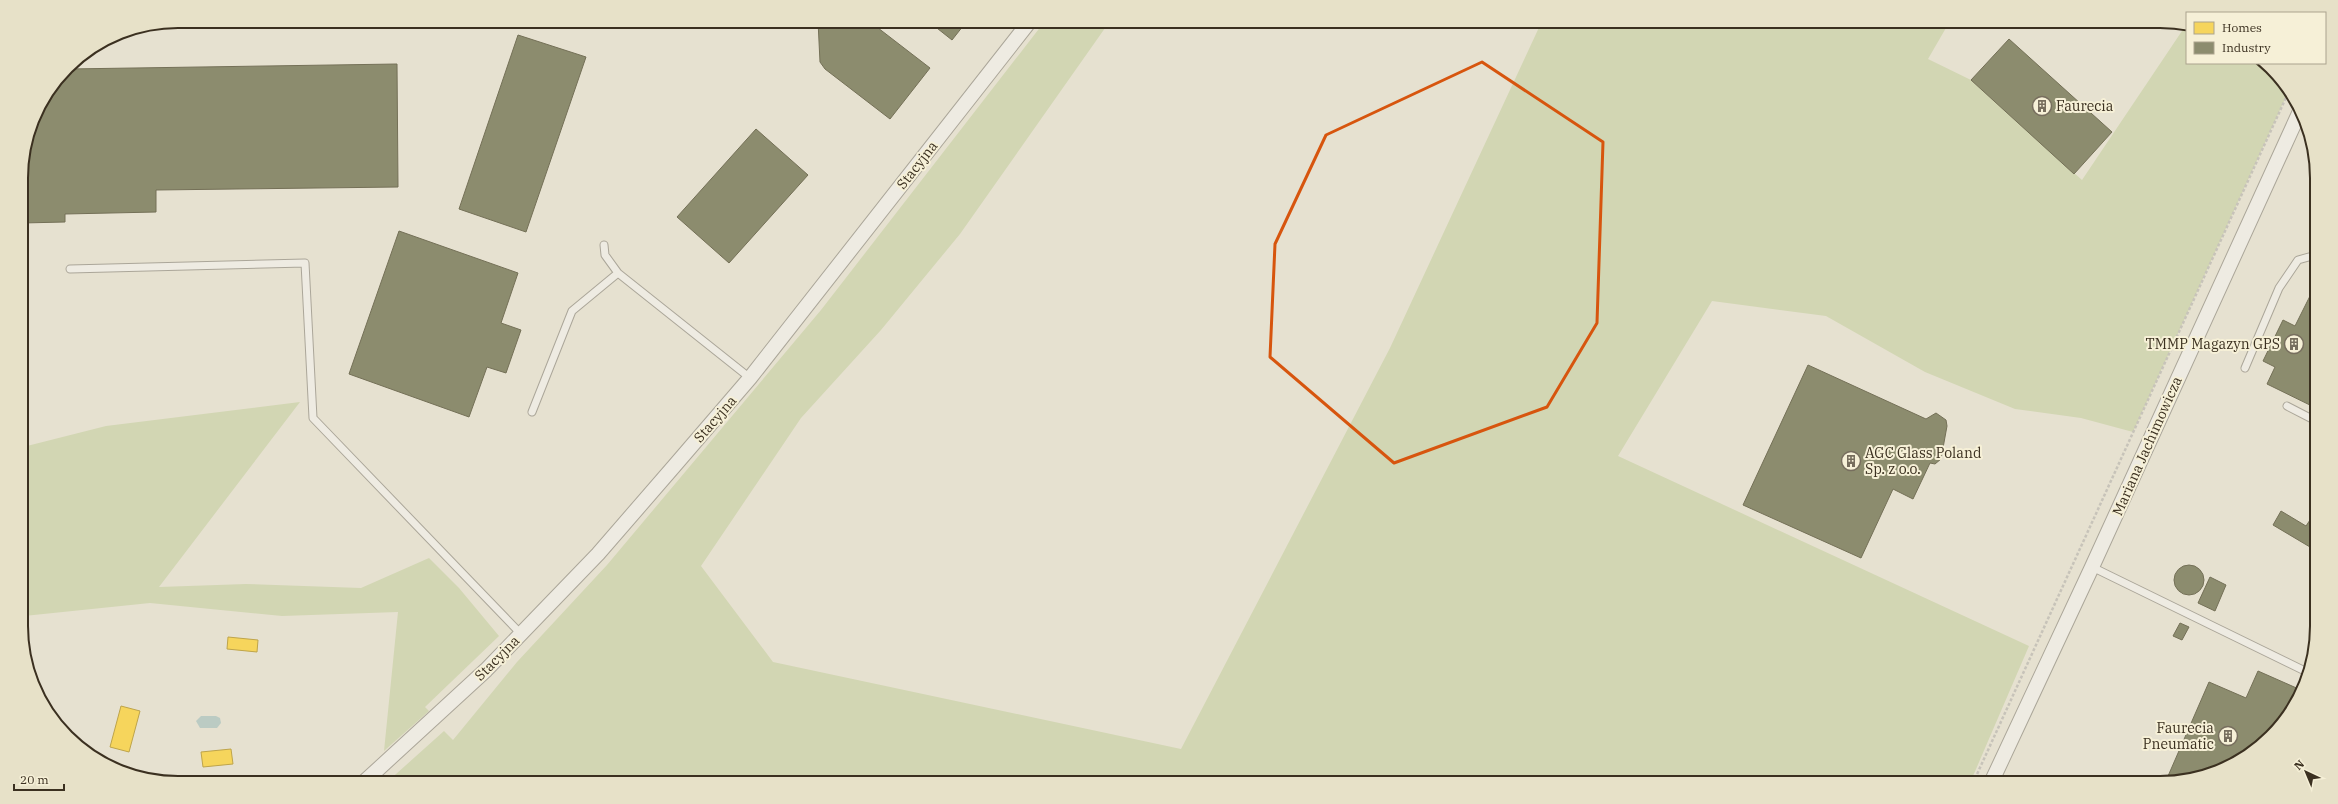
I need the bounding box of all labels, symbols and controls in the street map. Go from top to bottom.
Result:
legend [2186,12,2326,64]
text: Homes [2222,20,2262,35]
text: Industry [2222,40,2271,55]
building icon: Faurecia [2031,95,2053,117]
place label: Faurecia [2056,97,2114,115]
street label: Stacyjna [893,137,942,193]
building icon: TMMP Magazyn GPS [2283,333,2305,355]
place label: TMMP Magazyn GPS [2146,335,2280,353]
street label: Mariana Jachimowicza [2108,373,2186,518]
street label: Stacyjna [690,392,741,446]
place label: AGC Glass Poland Sp. z o.o. [1865,444,1982,478]
building icon: AGC Glass Poland Sp. z o.o. [1840,450,1862,472]
street label: Stacyjna [471,631,524,684]
place label: Faurecia Pneumatic [2143,719,2214,753]
building icon: Faurecia Pneumatic [2217,725,2239,747]
north arrow [2286,752,2326,792]
text: N [2291,757,2307,773]
scale bar [14,766,64,792]
text: 20 m [20,772,49,787]

